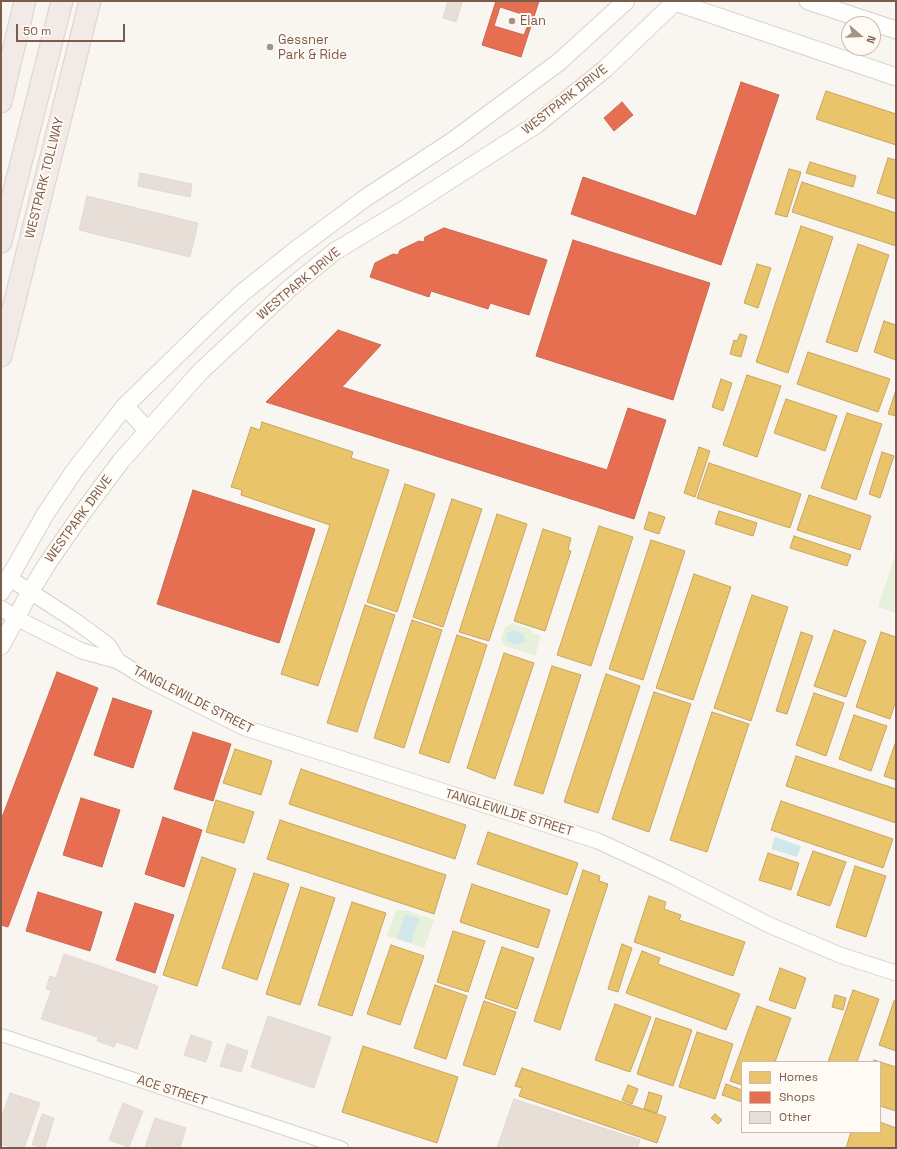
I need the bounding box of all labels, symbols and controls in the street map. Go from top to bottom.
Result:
place label: Elan [520,13,546,29]
scale bar [18,16,127,42]
marker: Elan [507,16,517,26]
north arrow [841,16,881,56]
text: 50 m [23,23,51,39]
place label: Gessner Park & Ride [278,32,347,63]
text: N [864,34,879,45]
marker: Gessner Park & Ride [265,42,275,52]
street label: WESTPARK DRIVE [519,62,611,138]
street label: WESTPARK TOLLWAY [22,116,68,240]
street label: WESTPARK DRIVE [254,245,344,323]
street label: WESTPARK DRIVE [42,472,116,566]
street label: TANGLEWILDE STREET [130,663,256,737]
street label: TANGLEWILDE STREET [443,786,575,840]
legend [741,1061,881,1133]
text: Homes [779,1069,818,1085]
street label: ACE STREET [135,1072,209,1110]
text: Shops [779,1089,815,1105]
text: Other [779,1109,812,1125]

